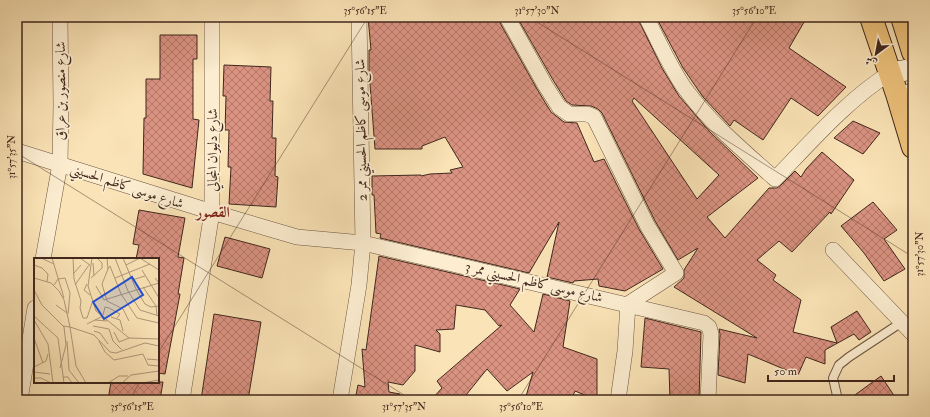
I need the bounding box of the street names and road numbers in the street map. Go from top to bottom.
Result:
street label: شارع منصور بن عراق [52,41,72,140]
street label: شارع موسى كاظم الحسيني ممر 2 [351,59,376,201]
street label: شارع دليوان المجالي [204,108,224,192]
street label: شارع موسى كاظم الحسيني [67,160,186,217]
street label: شارع موسى كاظم الحسيني ممر 3 [463,258,604,311]

